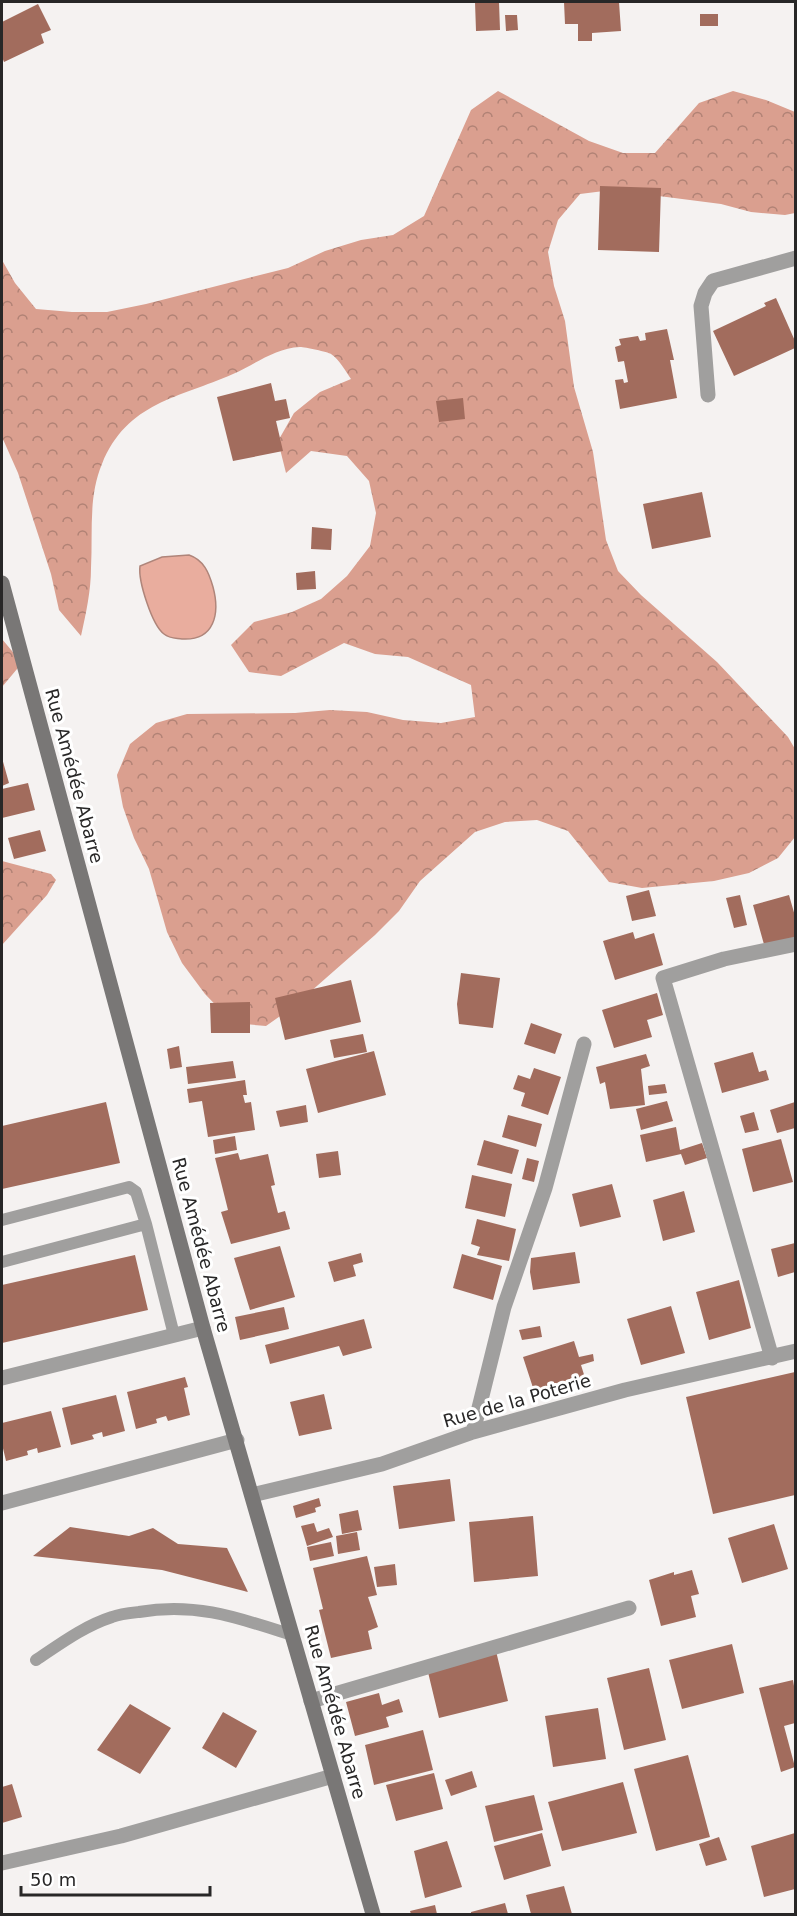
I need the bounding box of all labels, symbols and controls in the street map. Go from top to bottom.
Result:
street label: Rue Amédée Abarre [41,686,108,866]
street label: Rue Amédée Abarre [168,1155,235,1335]
street label: Rue de la Poterie [441,1369,593,1432]
street label: Rue Amédée Abarre [301,1622,370,1801]
scale bar [21,1859,210,1897]
text: 50 m [30,1869,76,1890]

